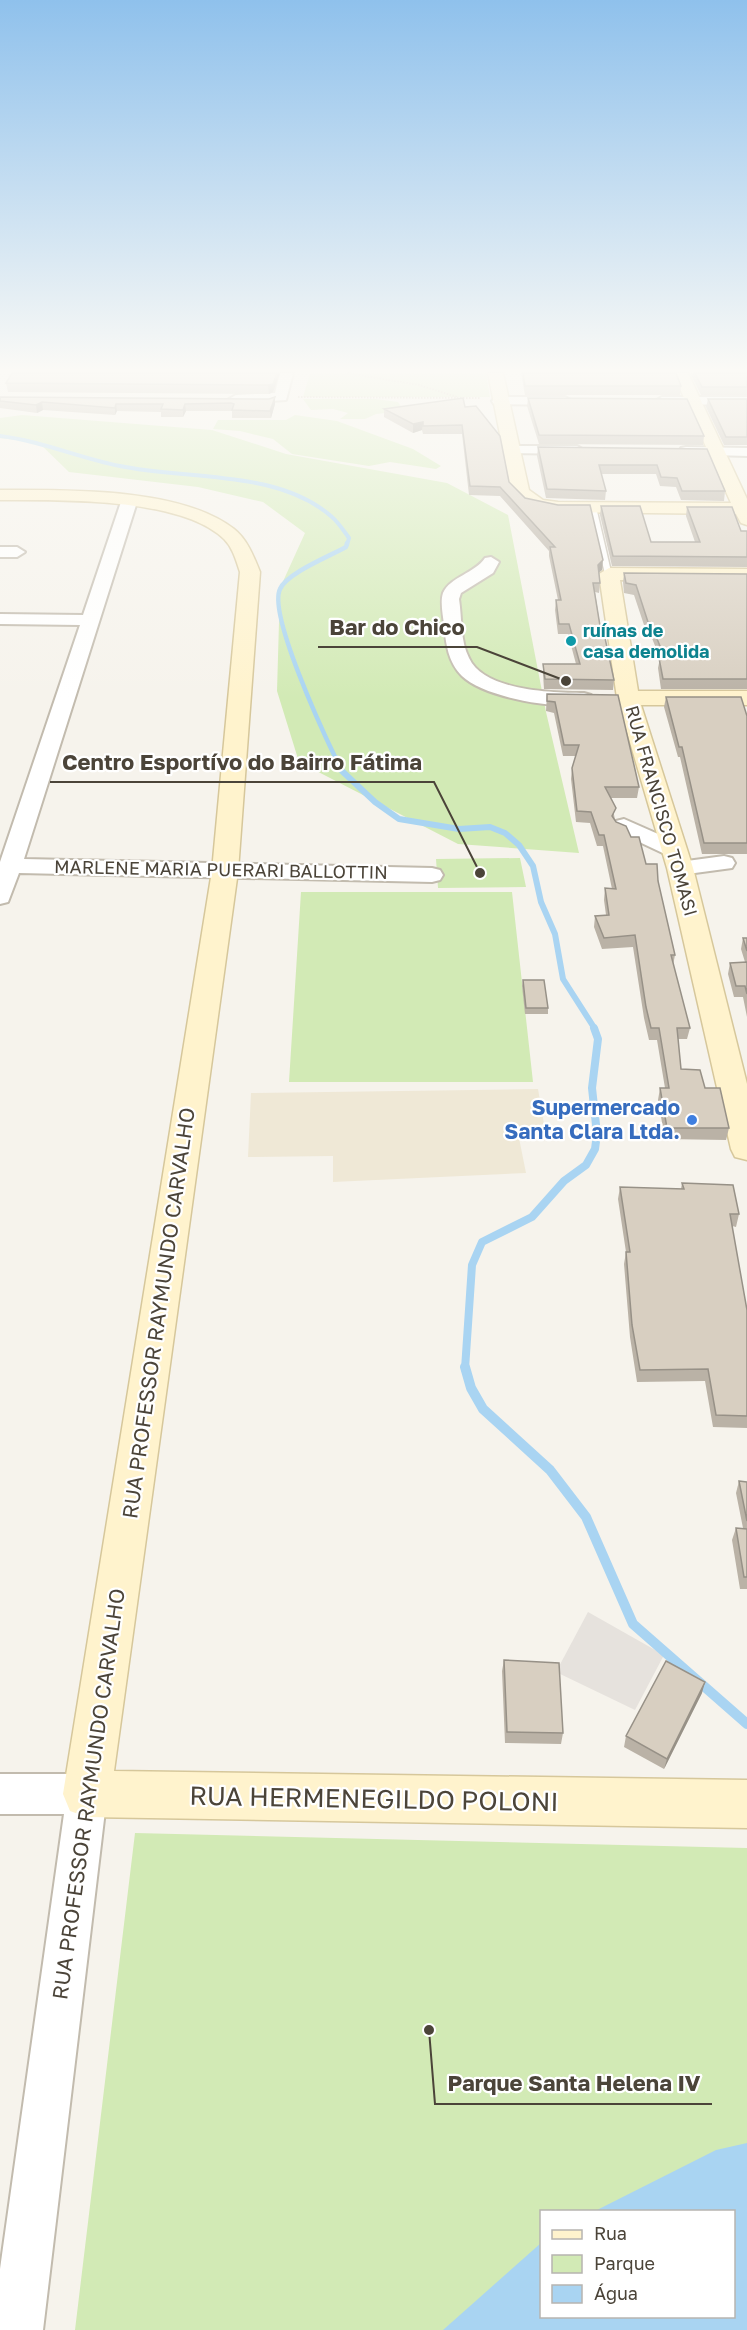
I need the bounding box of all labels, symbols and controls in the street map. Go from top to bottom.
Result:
callout: Bar do Chico [318,607,477,647]
text: Bar do Chico [329,613,465,640]
place label: ruínas de casa demolida [583,619,710,662]
marker: ruínas de casa demolida [564,634,578,648]
street label: RUA FRANCISCO TOMASI [621,703,703,919]
callout: Centro Esportívo do Bairro Fátima [50,742,434,782]
text: Centro Esportívo do Bairro Fátima [62,748,422,775]
street label: MARLENE MARIA PUERARI BALLOTTIN [54,855,388,883]
place label: Supermercado Santa Clara Ltda. [504,1094,680,1144]
street label: RUA PROFESSOR RAYMUNDO CARVALHO [116,1106,200,1520]
marker: Supermercado Santa Clara Ltda. [685,1113,699,1127]
street label: RUA PROFESSOR RAYMUNDO CARVALHO [46,1587,130,2001]
street label: RUA HERMENEGILDO POLONI [189,1780,559,1817]
callout: Parque Santa Helena IV [435,2064,712,2104]
text: Parque Santa Helena IV [447,2069,701,2096]
legend [540,2210,735,2318]
text: Rua [594,2222,627,2244]
text: Parque [594,2252,655,2274]
text: Água [594,2282,638,2304]

